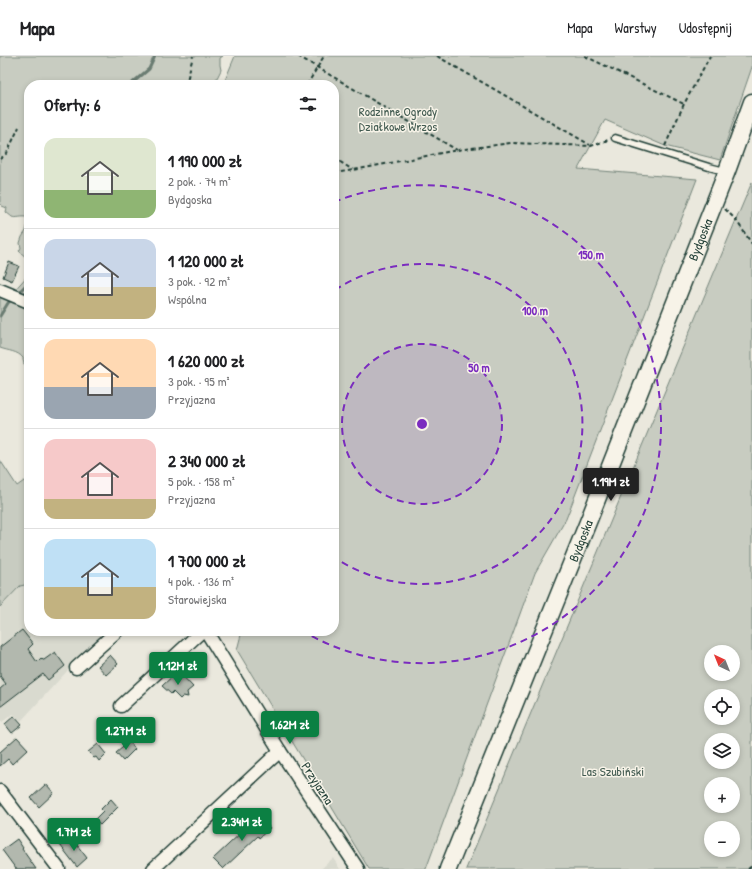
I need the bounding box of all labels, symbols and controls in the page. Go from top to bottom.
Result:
text: Mapa [20,15,54,41]
text: Mapa [567,18,593,37]
text: Warstwy [615,18,657,37]
text: Udostępnij [679,18,732,37]
text: Oferty: 6 [44,93,101,116]
icon: filters [297,93,319,115]
park label: Rodzinne Ogrody Działkowe Wrzos [359,102,438,135]
text: 1 190 000 zł [168,149,243,172]
icon: home [76,154,124,202]
text: 2 pok. · 74 m² [168,172,231,190]
text: Bydgoska [168,190,212,208]
street label: Bydgoska [683,216,716,263]
text: 150 m [578,246,604,263]
text: 1 120 000 zł [168,249,244,272]
icon: home [76,255,124,303]
text: 3 pok. · 92 m² [168,272,230,290]
text: Wspólna [168,290,206,308]
text: 100 m [522,302,548,319]
text: 1 620 000 zł [168,349,245,372]
icon: home [76,355,124,403]
text: 50 m [468,359,490,376]
text: 3 pok. · 95 m² [168,372,229,390]
text: Przyjazna [168,390,215,408]
centre of rings [415,417,429,431]
text: 2 340 000 zł [168,449,246,472]
icon: home [76,455,124,503]
pin: 1.19M zł [570,468,652,502]
text: 5 pok. · 158 m² [168,472,235,490]
text: 1.19M zł [592,472,630,490]
text: Przyjazna [168,490,215,508]
street label: Bydgoska [564,517,597,564]
text: 1 700 000 zł [168,549,246,572]
icon: home [76,555,124,603]
text: 4 pok. · 136 m² [168,572,234,590]
text: Starowiejska [168,590,226,608]
north arrow [704,645,740,681]
map controls [704,645,740,857]
pin: 1.12M zł [137,652,219,686]
text: 1.12M zł [158,656,198,674]
button: locate [704,689,740,725]
pin: 1.62M zł [249,711,331,745]
text: 1.62M zł [270,715,310,733]
pin: 1.27M zł [85,717,167,751]
text: 1.27M zł [105,721,147,739]
button: layers [704,733,740,769]
street label: Przyjazna [298,758,338,808]
park label: Las Szubiński [582,762,644,780]
button: + [704,777,740,813]
pin: 2.34M zł [201,808,283,842]
text: 2.34M zł [222,812,262,830]
pin: 1.7M zł [37,818,111,852]
button: − [704,821,740,857]
text: 1.7M zł [56,822,92,840]

